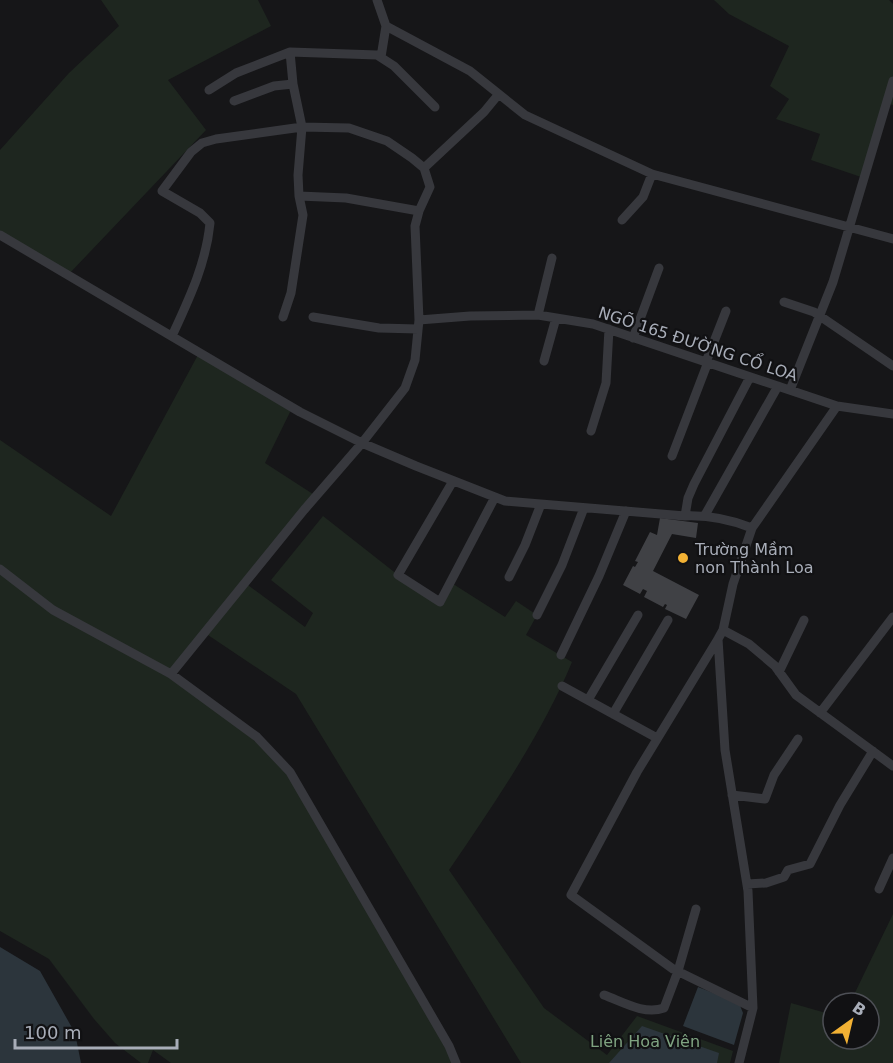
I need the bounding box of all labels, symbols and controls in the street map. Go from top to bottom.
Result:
street label: NGÕ 165 ĐƯỜNG CỔ LOA [596,301,801,385]
place label: Trường Mầm non Thành Loa [694,540,813,577]
marker: Trường Mầm non Thành Loa [676,551,690,565]
north arrow [821,991,881,1051]
text: B [849,998,869,1020]
scale bar [15,1012,177,1050]
text: 100 m [24,1022,82,1043]
park label: Liên Hoa Viên [590,1032,700,1051]

